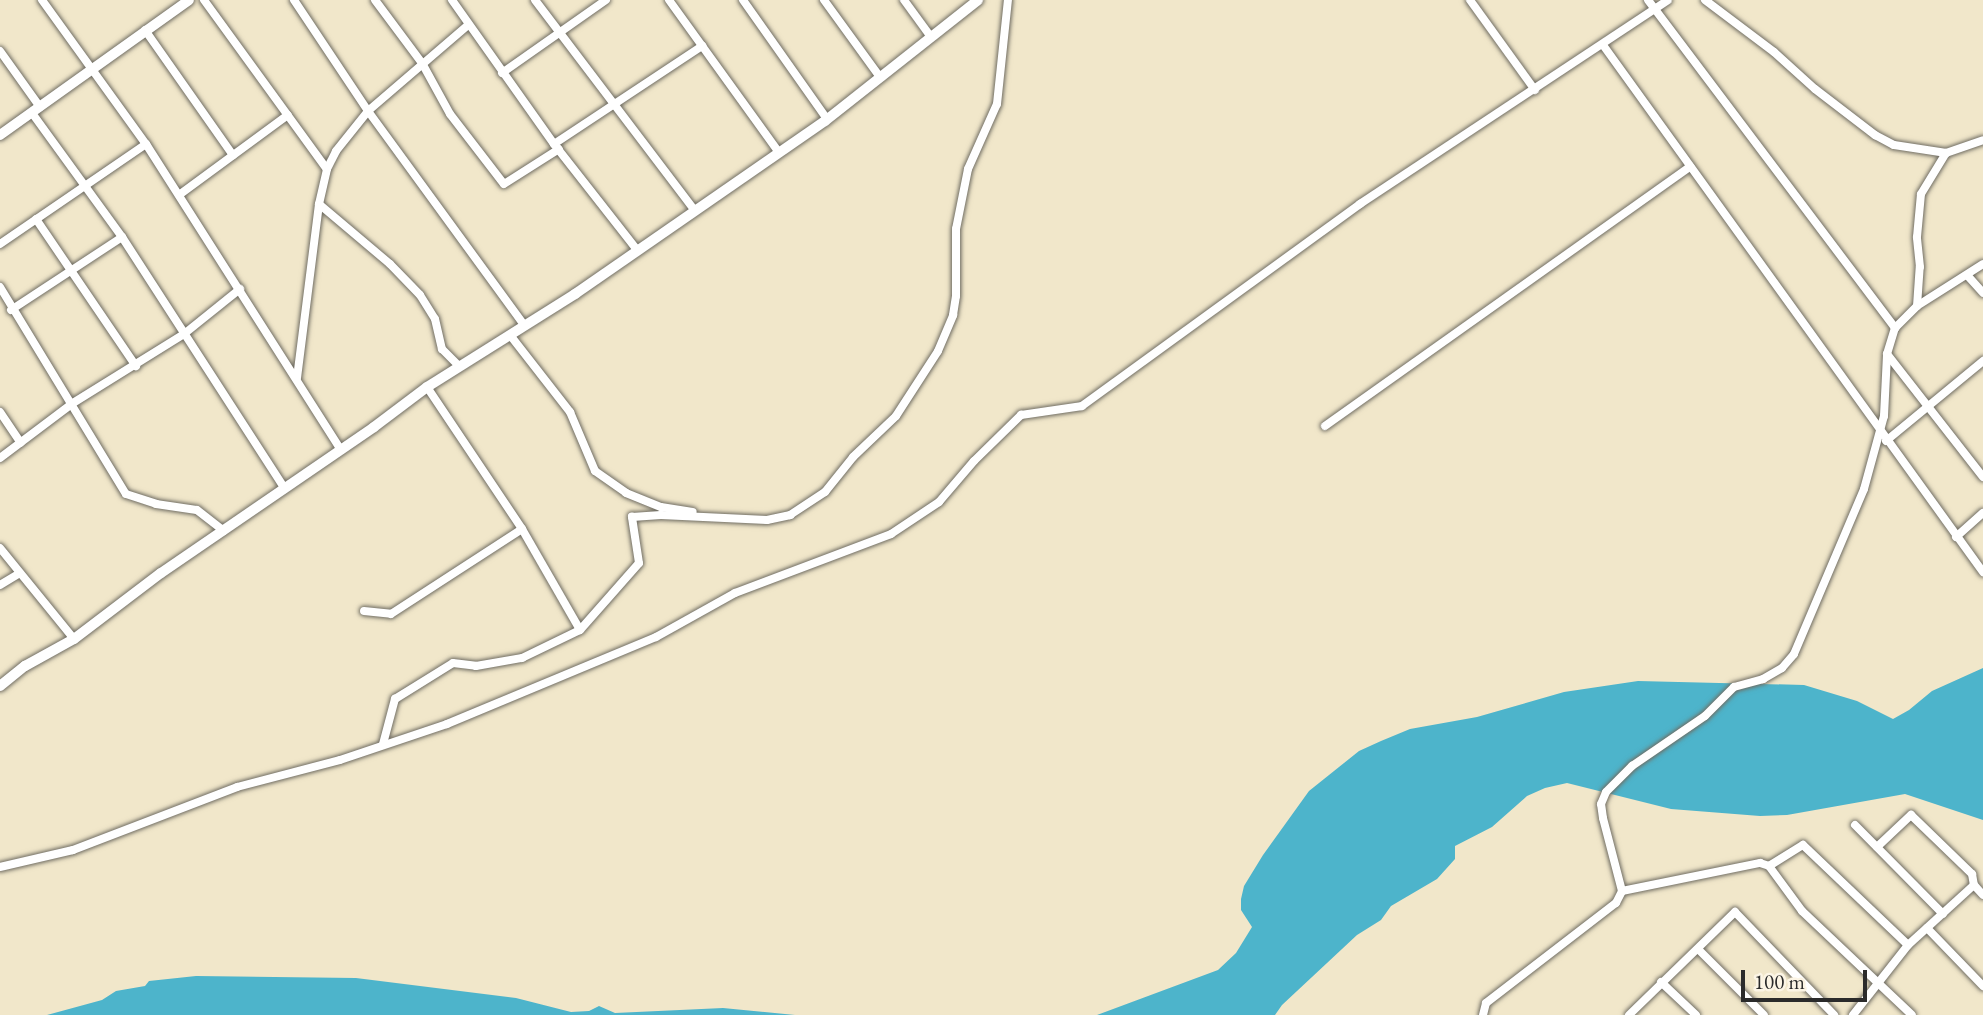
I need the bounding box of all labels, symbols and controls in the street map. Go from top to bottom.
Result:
scale bar [1745,956,1871,1000]
text: 100 m [1754,968,1805,995]

